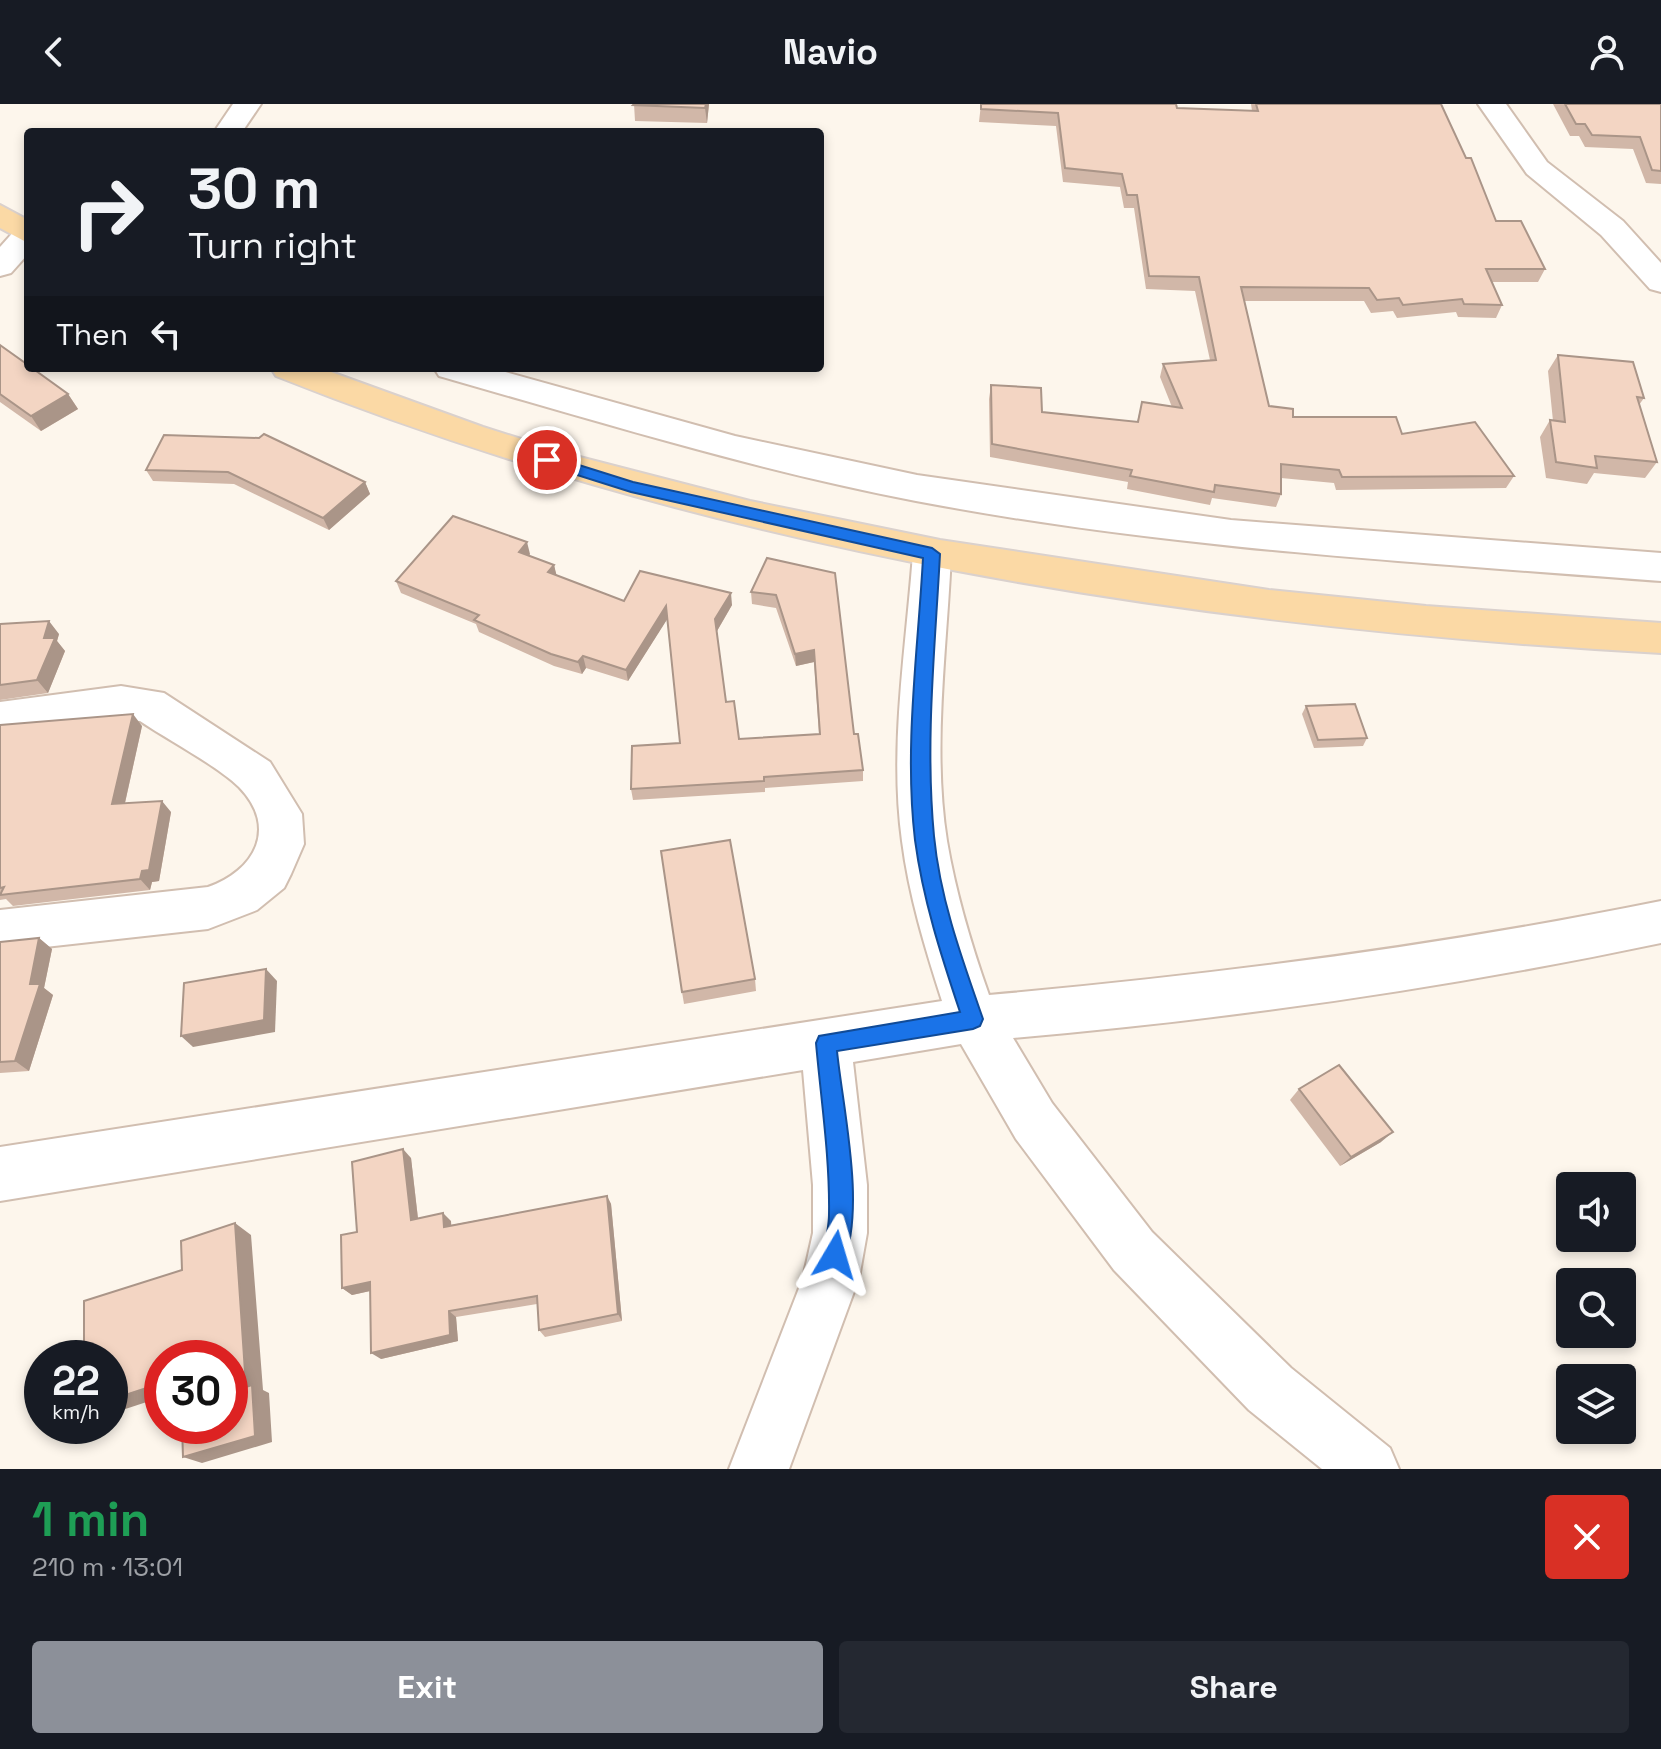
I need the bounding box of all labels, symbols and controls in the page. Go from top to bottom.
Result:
text: Navio [783,29,878,75]
icon: back [32,30,76,74]
icon: person [1585,30,1629,74]
text: 30 m [188,153,320,224]
icon: right [56,160,160,264]
text: Turn right [188,223,357,269]
icon: left [144,312,188,356]
text: Then [56,315,128,354]
pin [513,426,581,494]
icon: arrive [525,438,569,482]
map controls [1556,1172,1636,1444]
button: sound [1556,1172,1636,1252]
position arrow [793,1213,877,1297]
button: search [1556,1268,1636,1348]
speed limit sign: 30 [144,1340,248,1444]
text: 22 [52,1356,100,1407]
button: layers [1556,1364,1636,1444]
text: km/h [52,1399,100,1425]
text: 1 min [32,1489,149,1550]
button: close [1545,1495,1629,1579]
text: 210 m · 13:01 [32,1550,183,1584]
button: Exit [32,1641,823,1733]
button: Share [839,1641,1629,1733]

